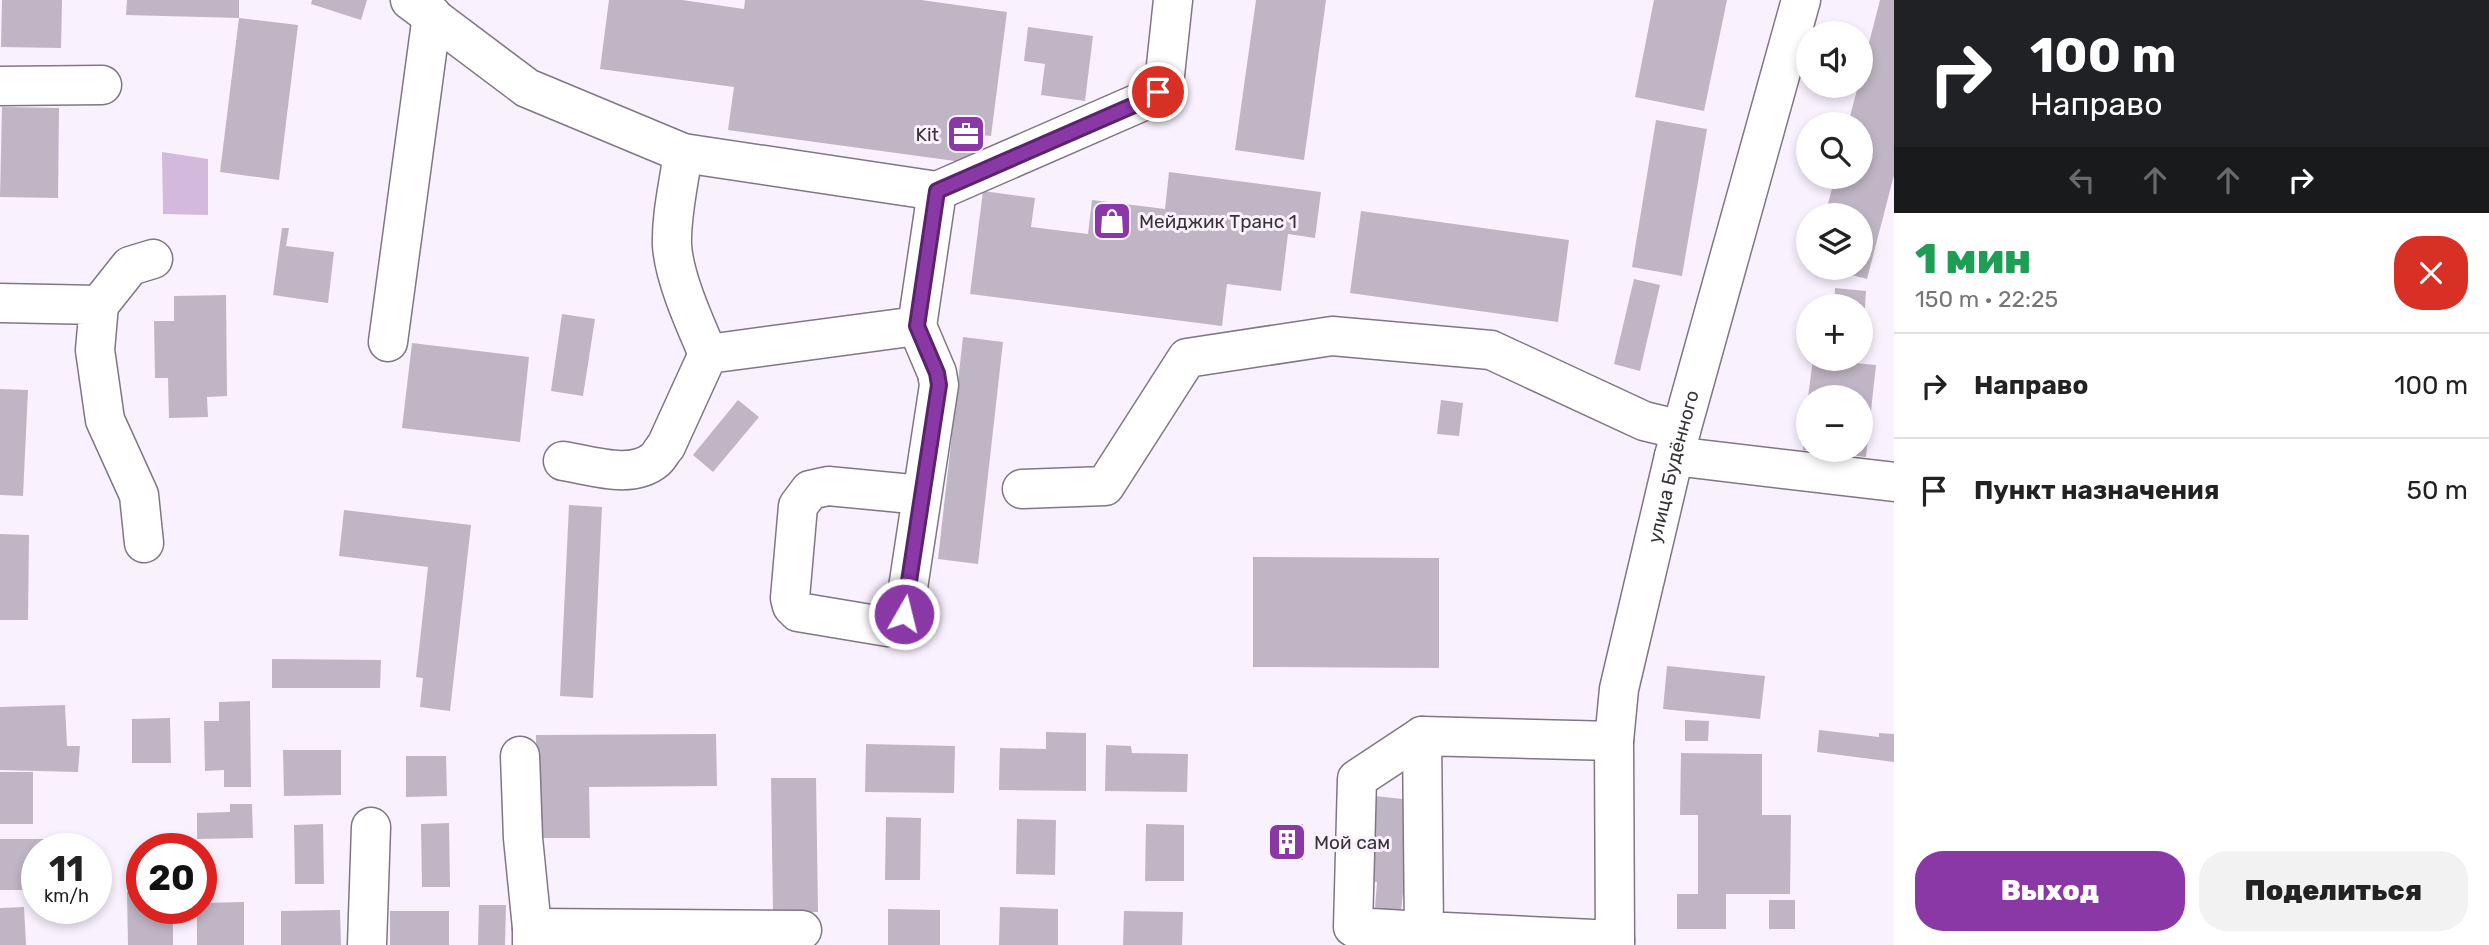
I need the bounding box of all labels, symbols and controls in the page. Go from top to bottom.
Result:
map controls [1796,21,1873,462]
button: sound [1796,21,1873,98]
text: 100 m [2030,26,2176,84]
icon: right [1915,28,2006,119]
pin [1128,62,1188,122]
icon: arrive [1139,73,1177,111]
text: Направо [2030,85,2163,123]
button: search [1796,112,1873,189]
office icon: Kit [945,113,987,155]
place label: Kit [916,123,940,146]
icon: left [2063,161,2101,199]
icon: ahead [2136,161,2174,199]
icon: ahead [2209,161,2247,199]
icon: right [2282,161,2320,199]
shop icon: Мейджик Транс 1 [1091,200,1133,242]
button: layers [1796,203,1873,280]
place label: Мейджик Транс 1 [1139,210,1297,233]
text: 1 мин [1915,234,2031,284]
button: close [2394,236,2468,310]
text: 150 m · 22:25 [1915,285,2058,313]
button: + [1796,294,1873,371]
icon: right [1915,367,1953,405]
text: Направо [1974,370,2088,401]
text: 100 m [2394,370,2468,401]
button: − [1796,385,1873,462]
street label: улица Будённого [1642,388,1703,545]
icon: arrive [1915,472,1953,510]
text: Пункт назначения [1974,475,2219,506]
text: 50 m [2407,475,2468,506]
position arrow [867,577,941,651]
building icon: Мой сам [1266,821,1308,863]
place label: Мой сам [1314,831,1390,854]
speed limit sign: 20 [126,833,217,924]
text: 11 [49,848,84,890]
button: Выход [1915,851,2185,931]
button: Поделиться [2199,851,2468,931]
text: km/h [44,885,89,907]

